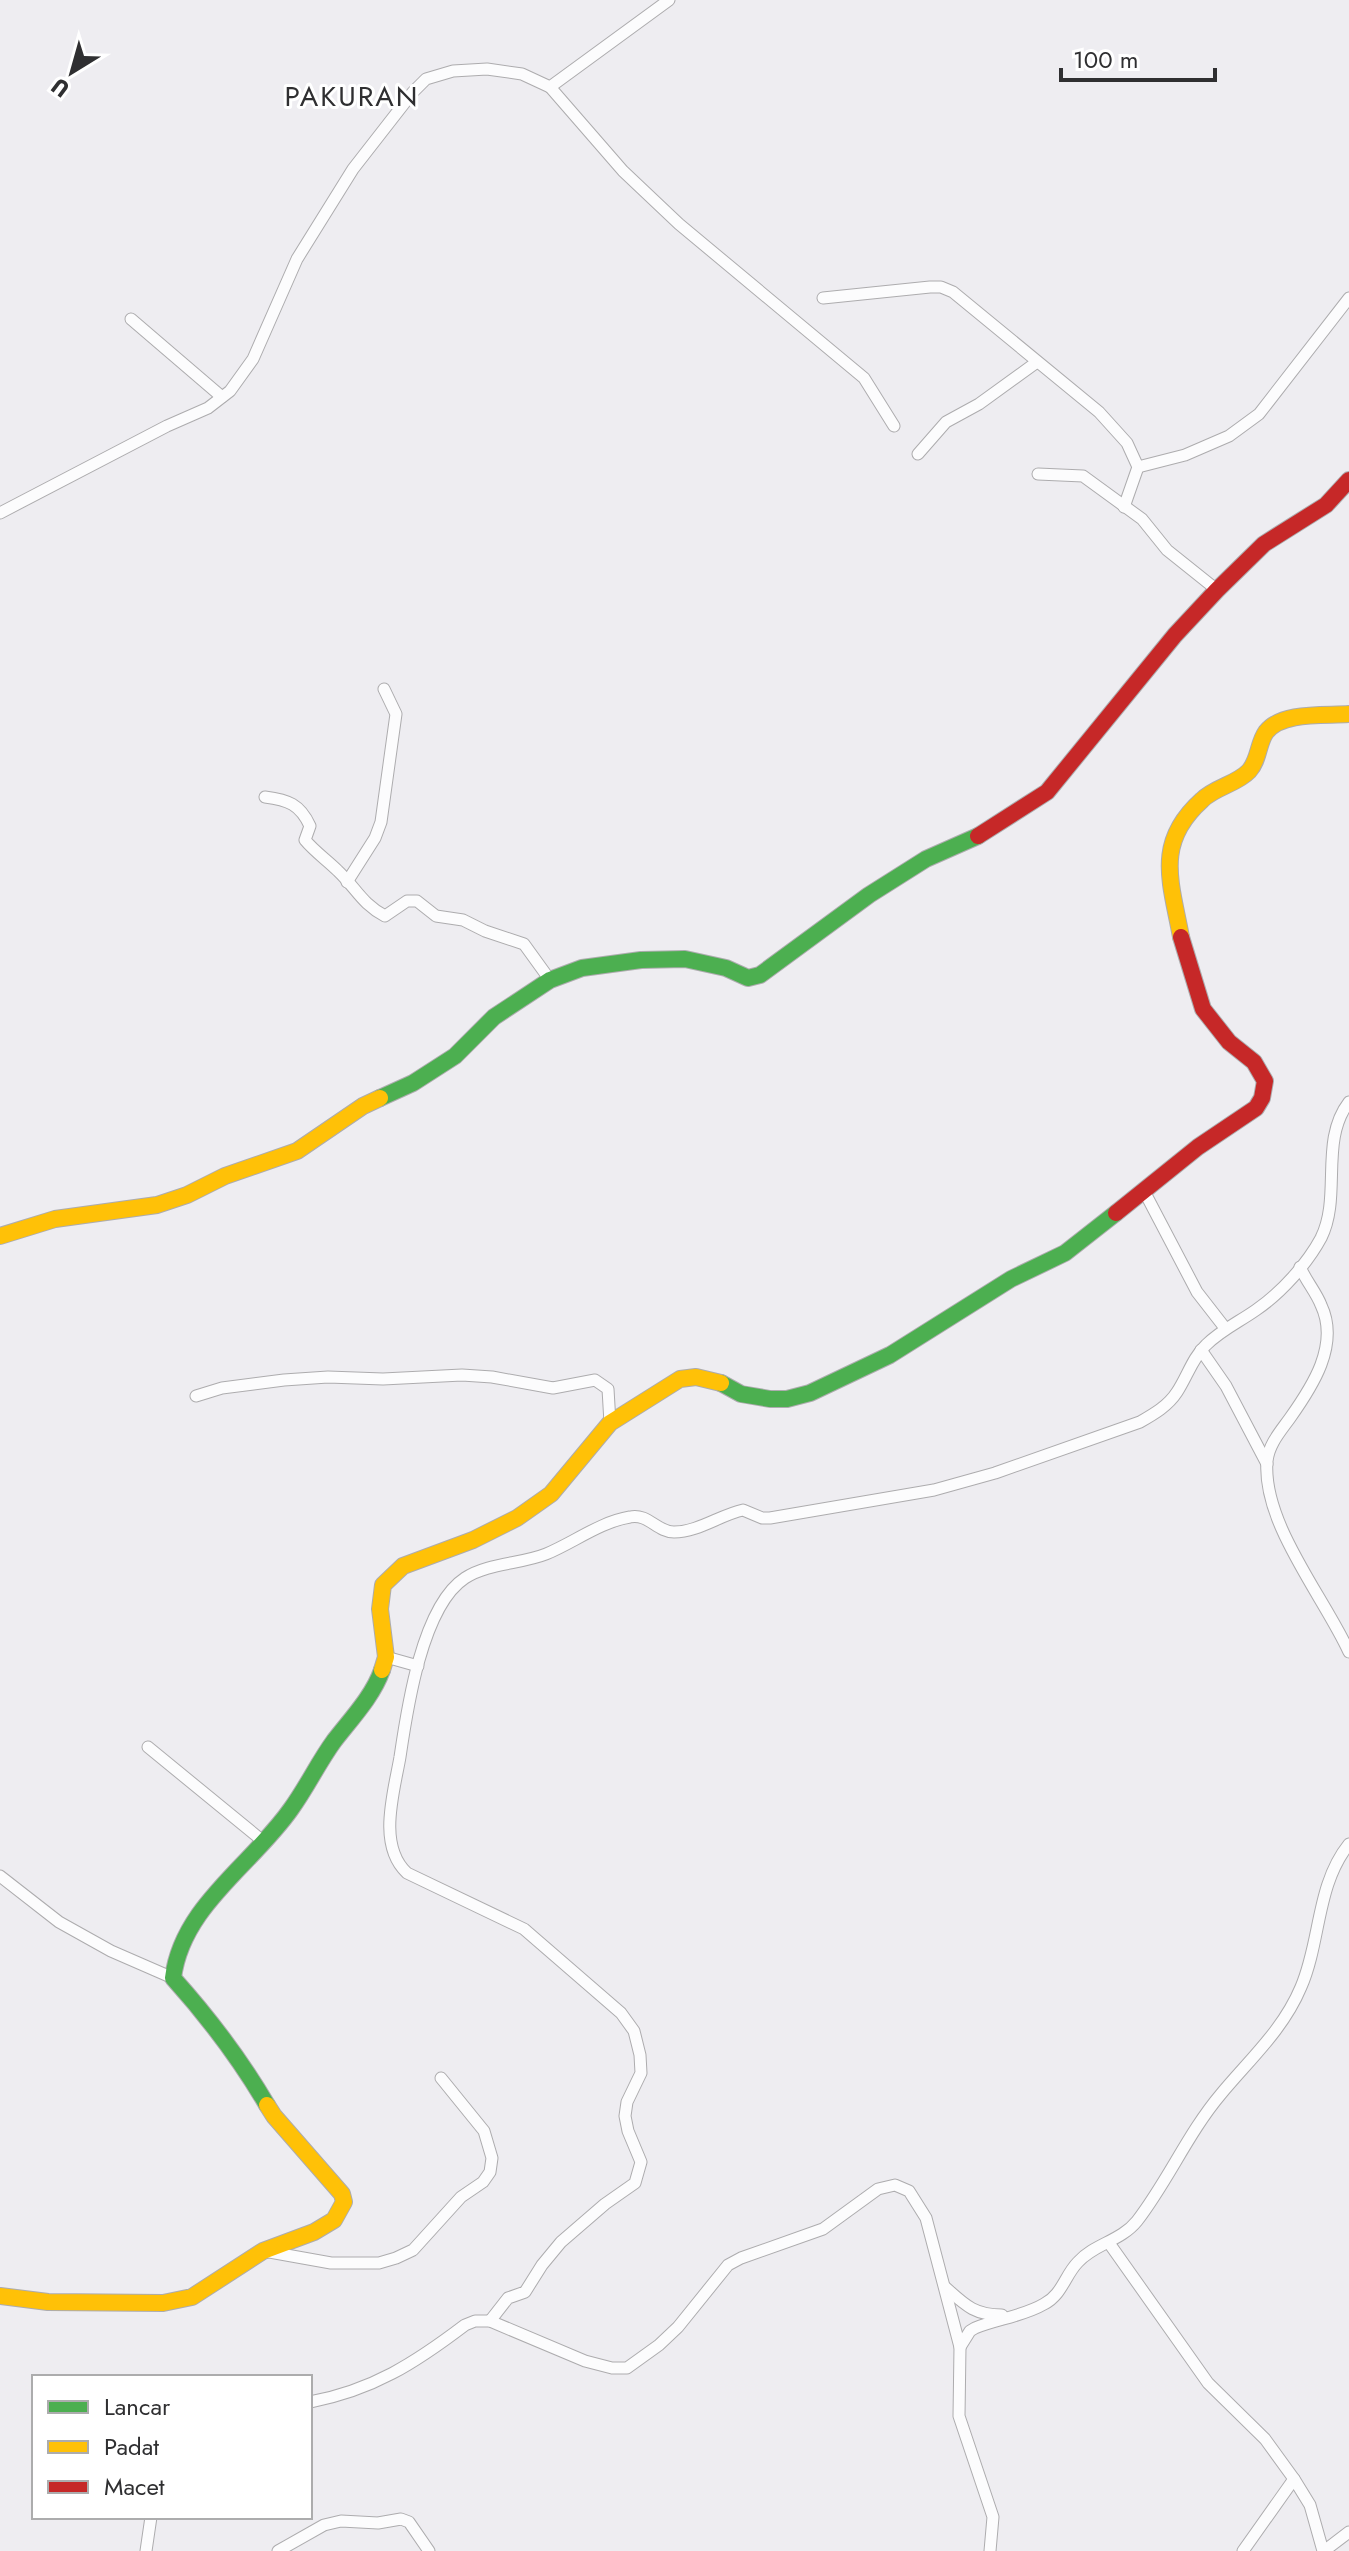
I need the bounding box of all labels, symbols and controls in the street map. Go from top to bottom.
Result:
north arrow [32,32,112,112]
scale bar [1061,32,1215,82]
text: 100 m [1073,42,1139,77]
text: U [44,71,76,105]
district label: PAKURAN [284,76,420,117]
legend [32,2375,312,2519]
text: Lancar [104,2389,171,2424]
text: Padat [104,2429,159,2464]
text: Macet [104,2469,165,2504]

